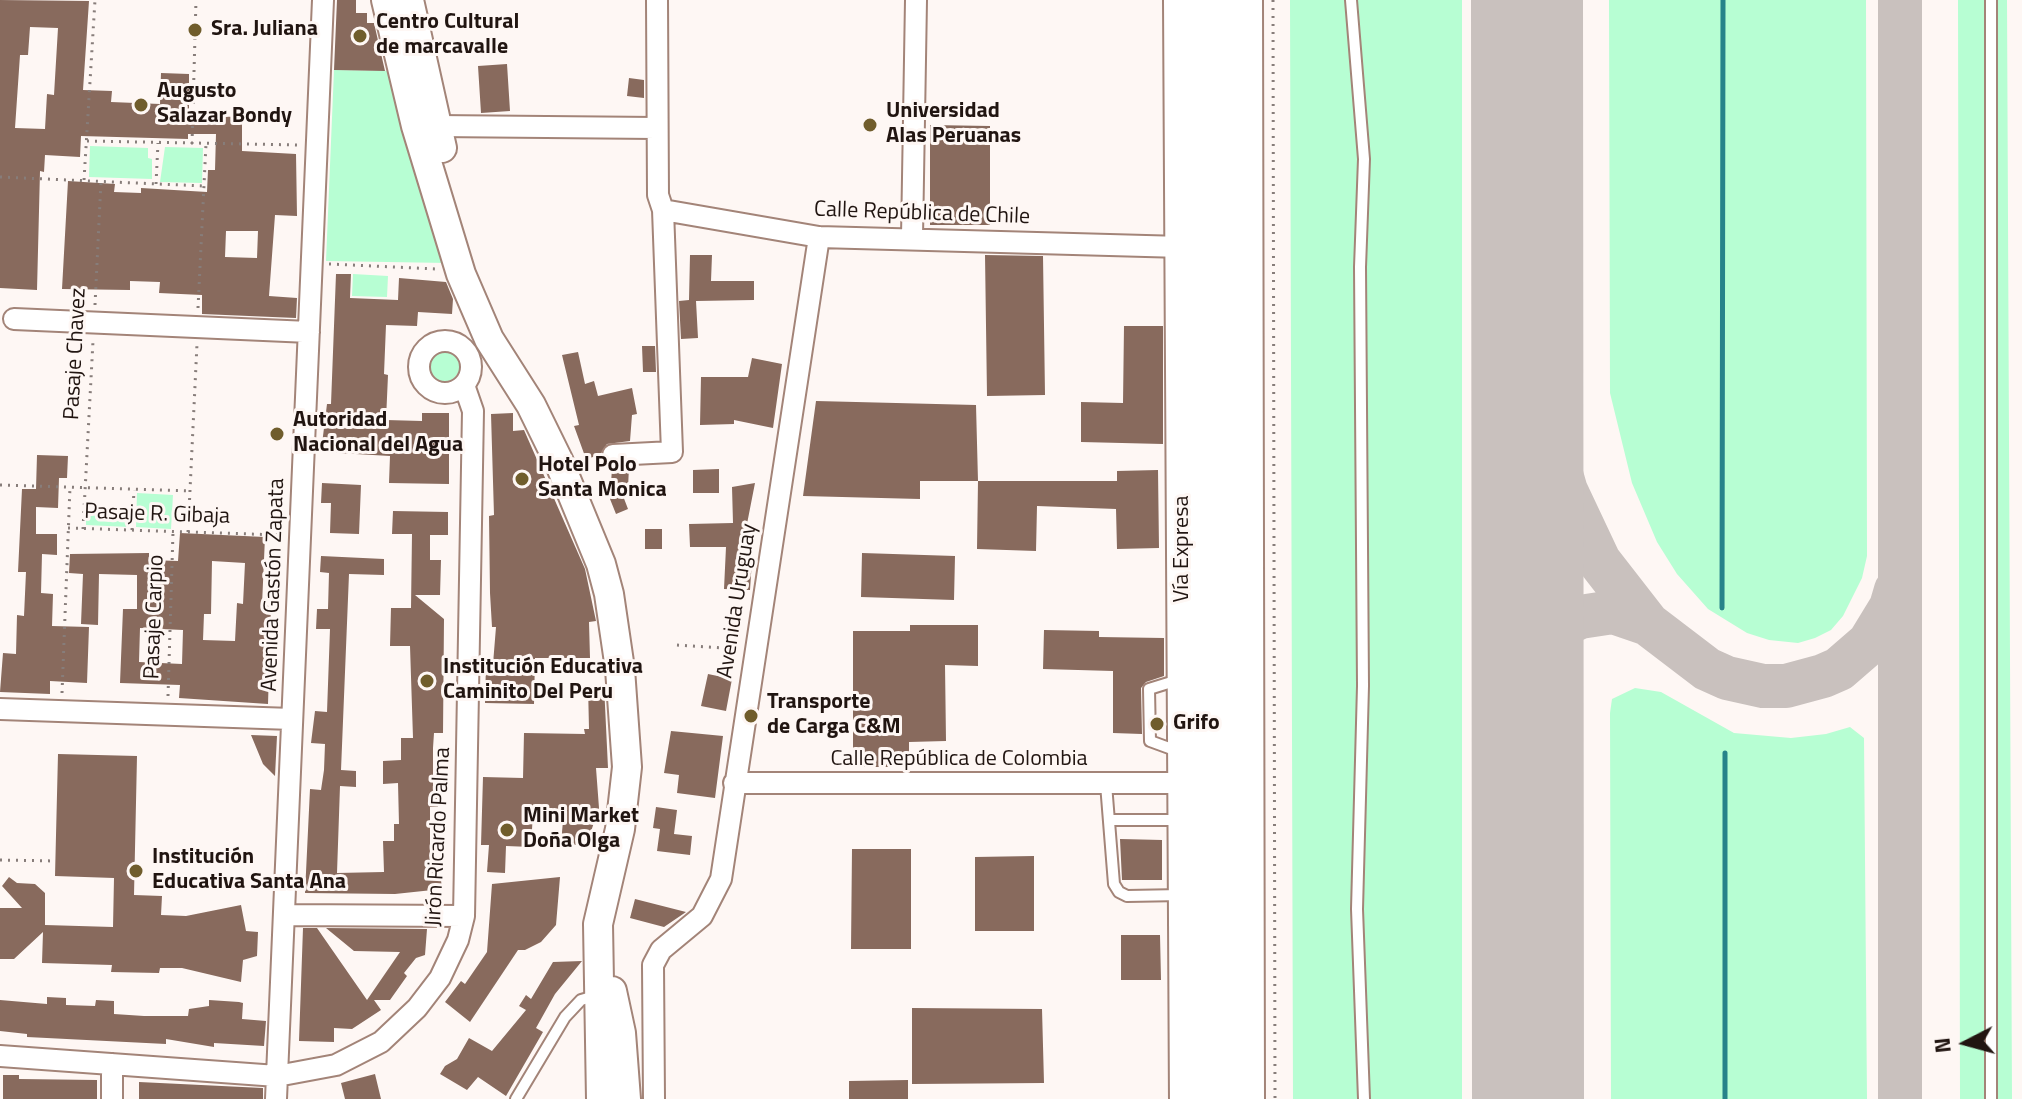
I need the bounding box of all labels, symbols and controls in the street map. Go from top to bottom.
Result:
place label: Centro Cultural de marcavalle [376,10,519,62]
place label: Sra. Juliana [211,17,318,43]
marker: Sra. Juliana [186,21,204,39]
marker: Centro Cultural de marcavalle [351,27,369,45]
place label: Augusto Salazar Bondy [157,79,292,130]
marker: Augusto Salazar Bondy [132,96,150,114]
place label: Universidad Alas Peruanas [886,99,1021,150]
marker: Universidad Alas Peruanas [861,116,879,134]
street label: Calle República de Chile [814,197,1030,231]
street label: Pasaje Chavez [59,287,93,421]
place label: Autoridad Nacional del Agua [293,408,463,460]
marker: Autoridad Nacional del Agua [268,425,286,443]
place label: Hotel Polo Santa Monica [538,453,667,504]
marker: Hotel Polo Santa Monica [513,470,531,488]
street label: Avenida Gastón Zapata [257,478,291,692]
street label: Vía Expresa [1170,496,1196,602]
street label: Pasaje R. Gibaja [84,499,230,531]
street label: Avenida Uruguay [713,522,763,680]
street label: Pasaje Carpio [140,554,170,680]
place label: Institución Educativa Caminito Del Peru [443,655,643,706]
marker: Institución Educativa Caminito Del Peru [418,672,436,690]
place label: Transporte de Carga C&M [767,690,901,742]
marker: Transporte de Carga C&M [742,707,760,725]
place label: Grifo [1173,711,1220,737]
marker: Grifo [1148,715,1166,733]
street label: Jirón Ricardo Palma [421,747,457,927]
street label: Calle República de Colombia [830,747,1088,773]
place label: Mini Market Doña Olga [523,804,639,856]
marker: Mini Market Doña Olga [498,821,516,839]
place label: Institución Educativa Santa Ana [152,845,346,896]
marker: Institución Educativa Santa Ana [127,862,145,880]
north arrow [1926,1003,2006,1083]
text: N [1924,1036,1960,1055]

